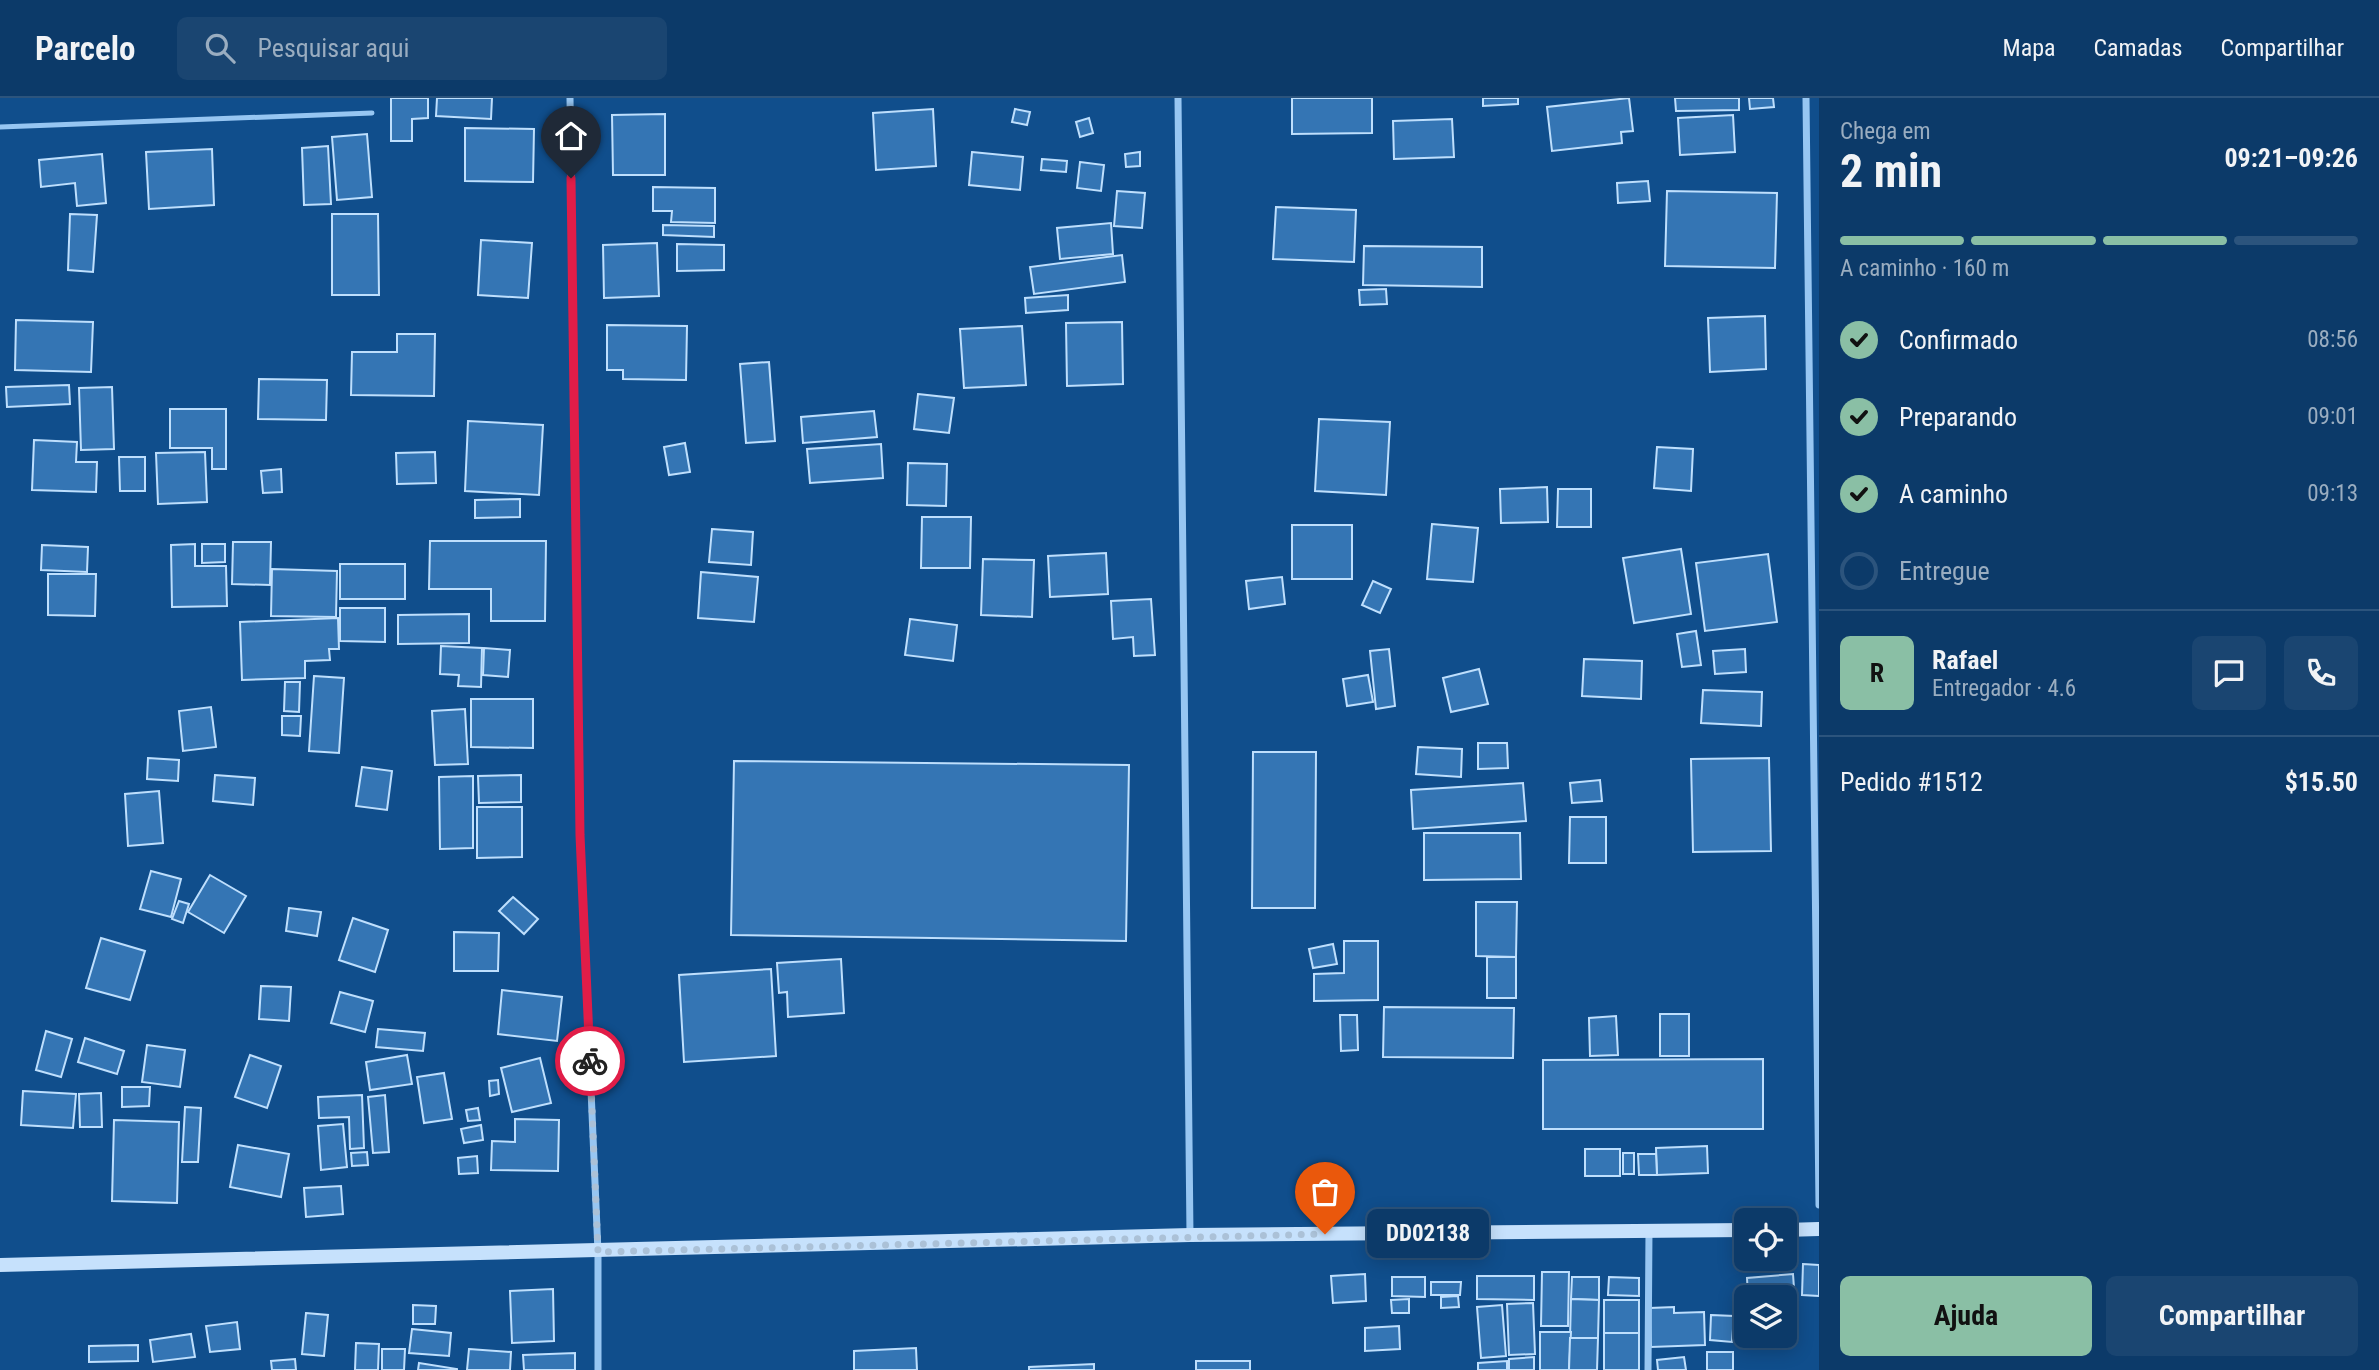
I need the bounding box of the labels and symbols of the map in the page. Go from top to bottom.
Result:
pin [541,106,601,178]
courier [555,1026,625,1096]
pin [1295,1162,1355,1234]
callout: DD02138 [1367,1210,1490,1258]

